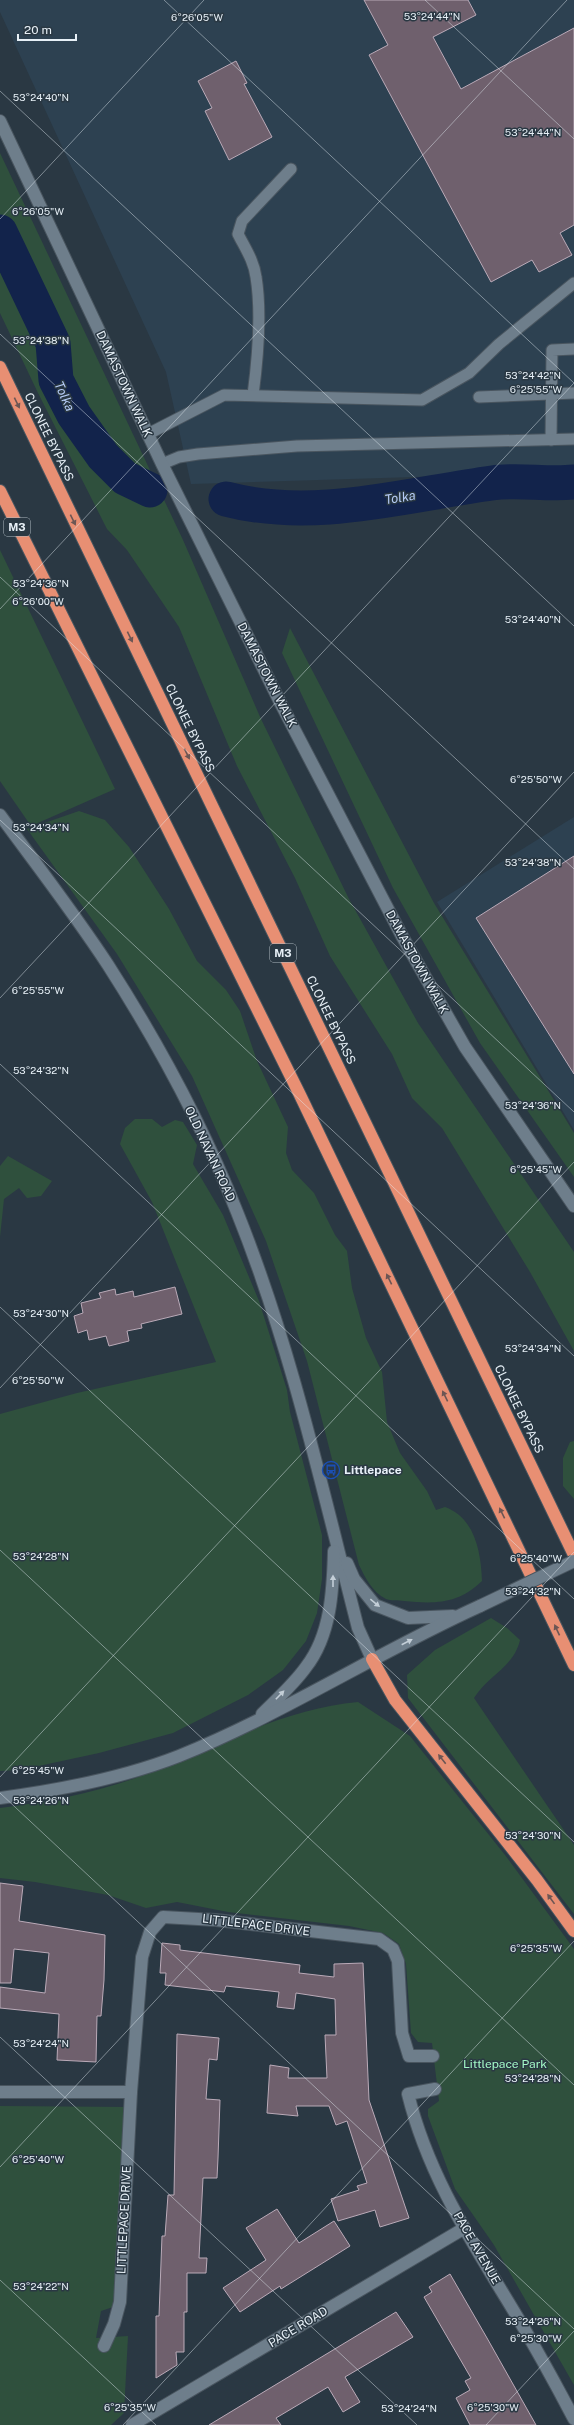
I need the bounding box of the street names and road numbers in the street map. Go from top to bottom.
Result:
street label: DAMASTOWN WALK [93,329,155,439]
street label: CLONEE BYPASS [21,390,77,484]
road number: M3 [4,518,30,536]
street label: DAMASTOWN WALK [234,620,300,730]
street label: CLONEE BYPASS [162,681,218,775]
street label: DAMASTOWN WALK [383,908,451,1016]
road number: M3 [270,944,296,962]
street label: CLONEE BYPASS [303,973,359,1067]
street label: OLD NAVAN ROAD [182,1104,238,1204]
street label: CLONEE BYPASS [491,1362,547,1456]
street label: LITTLEPACE DRIVE [201,1911,311,1939]
street label: LITTLEPACE DRIVE [114,2166,134,2274]
street label: PACE AVENUE [451,2209,503,2287]
street label: PACE ROAD [266,2304,330,2350]

